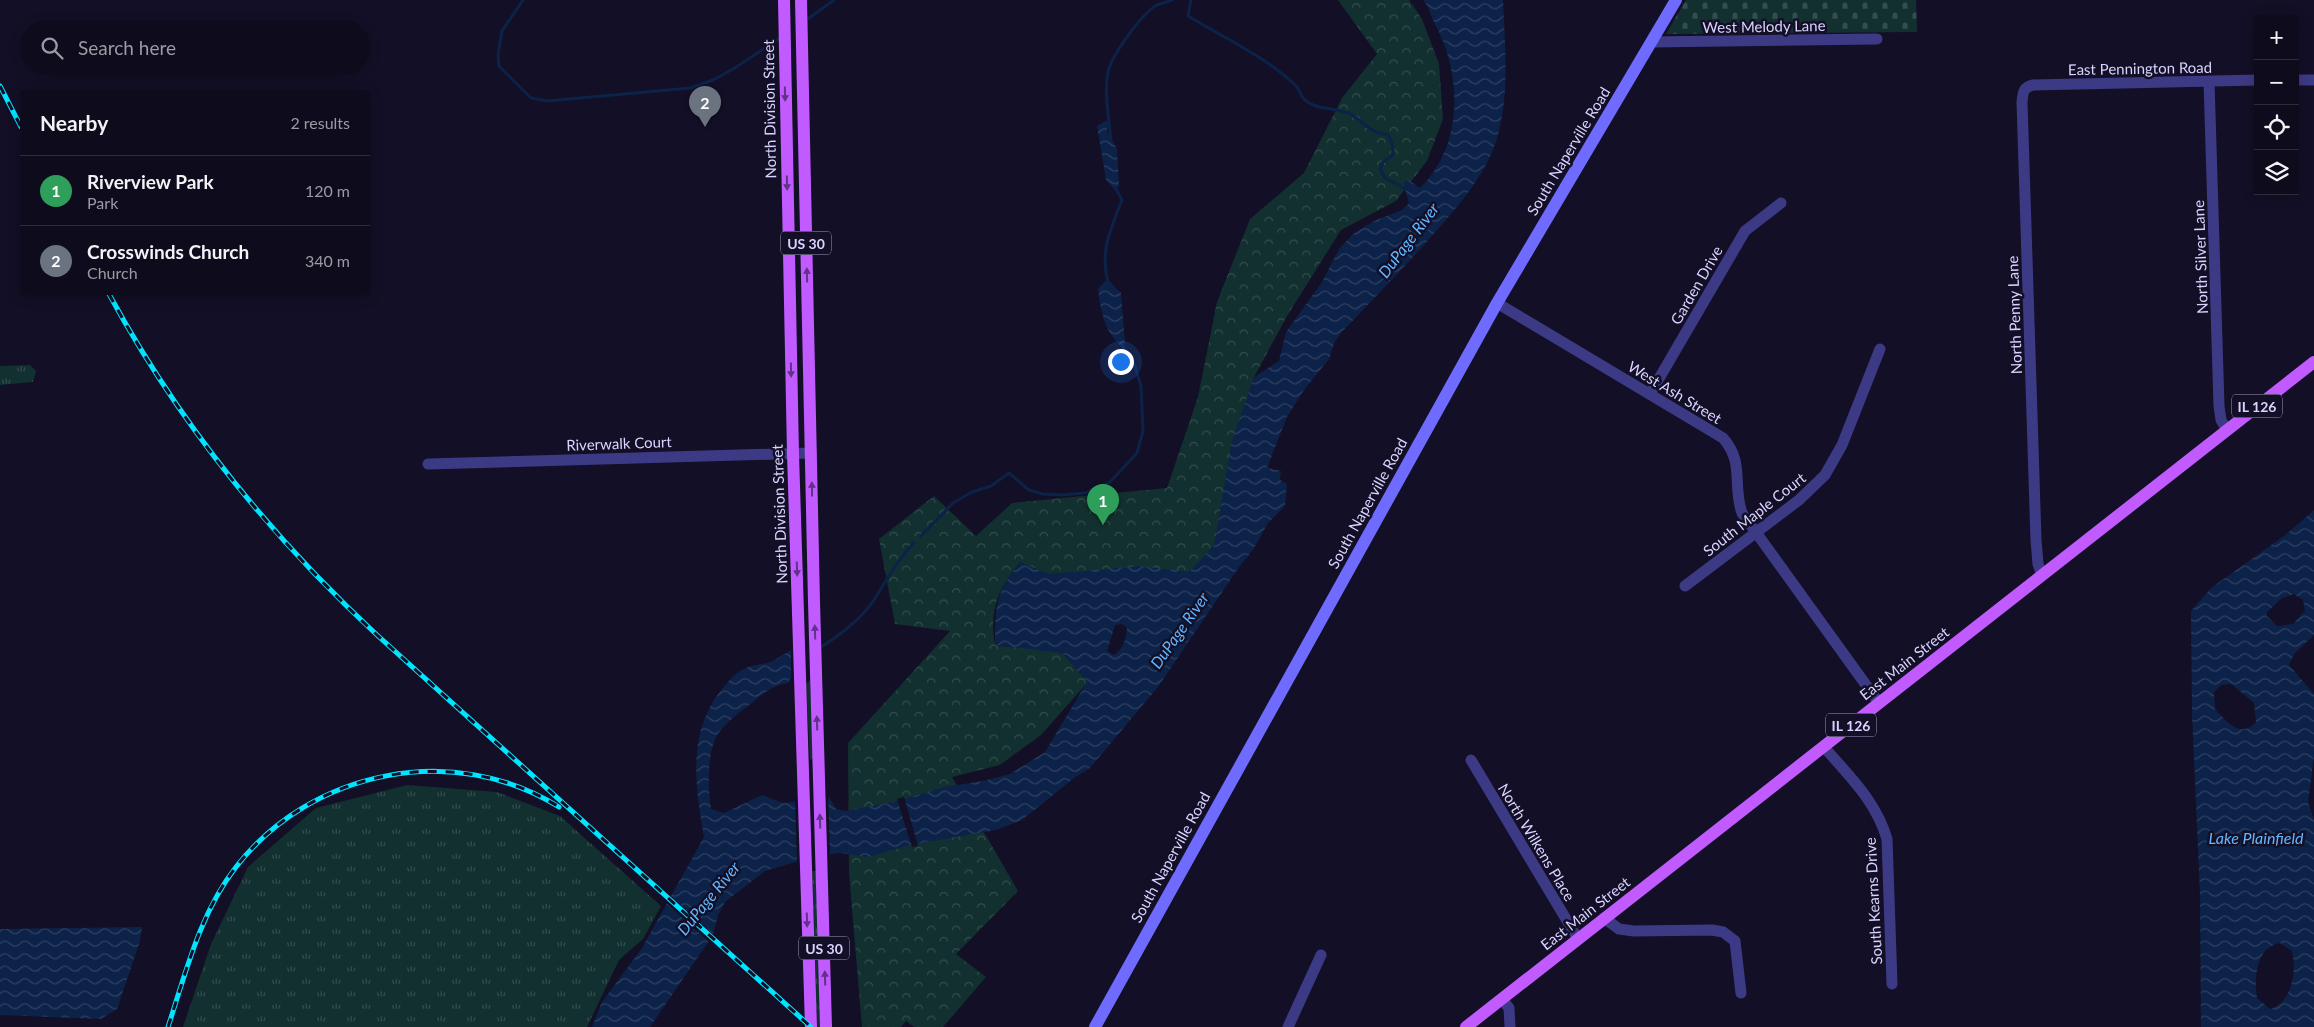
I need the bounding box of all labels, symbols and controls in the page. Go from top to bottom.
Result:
map controls [2254,15,2299,195]
button: + [2254,15,2299,60]
street label: West Melody Lane [1702,16,1826,36]
search box [20,20,370,75]
icon: search [38,34,66,62]
text: Search here [78,36,176,59]
street label: North Division Street [759,39,779,179]
street label: East Pennington Road [2068,58,2212,78]
button: − [2254,60,2299,105]
street label: South Naperville Road [1523,84,1613,218]
pin: 2 [689,86,721,127]
one-way arrow [782,86,790,102]
button: locate [2254,105,2299,150]
text: Nearby [40,110,108,135]
text: 2 results [290,113,350,132]
button: layers [2254,150,2299,195]
text: Riverview Park [87,170,214,193]
one-way arrow [783,176,791,192]
text: 1 [51,181,61,200]
text: 120 m [305,181,350,200]
text: Park [87,193,118,212]
water label: DuPage River [1374,198,1443,281]
street label: North Silver Lane [2189,200,2211,314]
road number: US 30 [781,232,831,254]
text: Crosswinds Church [87,240,249,263]
street label: Garden Drive [1666,242,1726,328]
text: 2 [51,251,61,270]
text: 340 m [305,251,350,270]
street label: North Penny Lane [2003,255,2025,375]
text: Church [87,263,138,282]
one-way arrow [802,267,810,283]
your location [1108,349,1134,375]
street label: West Ash Street [1625,357,1726,427]
one-way arrow [787,362,795,378]
road number: IL 126 [2232,394,2282,418]
street label: Riverwalk Court [566,432,673,454]
street label: South Naperville Road [1324,435,1410,571]
street label: North Division Street [768,443,790,584]
street label: South Maple Court [1699,468,1809,560]
one-way arrow [808,481,816,497]
pin: 1 [1087,484,1119,525]
one-way arrow [793,561,801,577]
water label: DuPage River [1146,588,1213,672]
street label: East Main Street [1856,622,1953,703]
one-way arrow [811,623,819,639]
road number: IL 126 [1826,714,1876,736]
one-way arrow [813,715,821,731]
street label: North Wilkens Place [1495,780,1579,904]
street label: South Naperville Road [1127,789,1213,925]
one-way arrow [816,813,824,829]
water label: Lake Plainfield [2208,828,2304,847]
street label: South Kearns Drive [1861,837,1885,965]
water label: DuPage River [673,857,744,938]
street label: East Main Street [1537,872,1634,953]
one-way arrow [804,912,812,928]
road number: US 30 [799,936,849,960]
one-way arrow [821,970,829,986]

